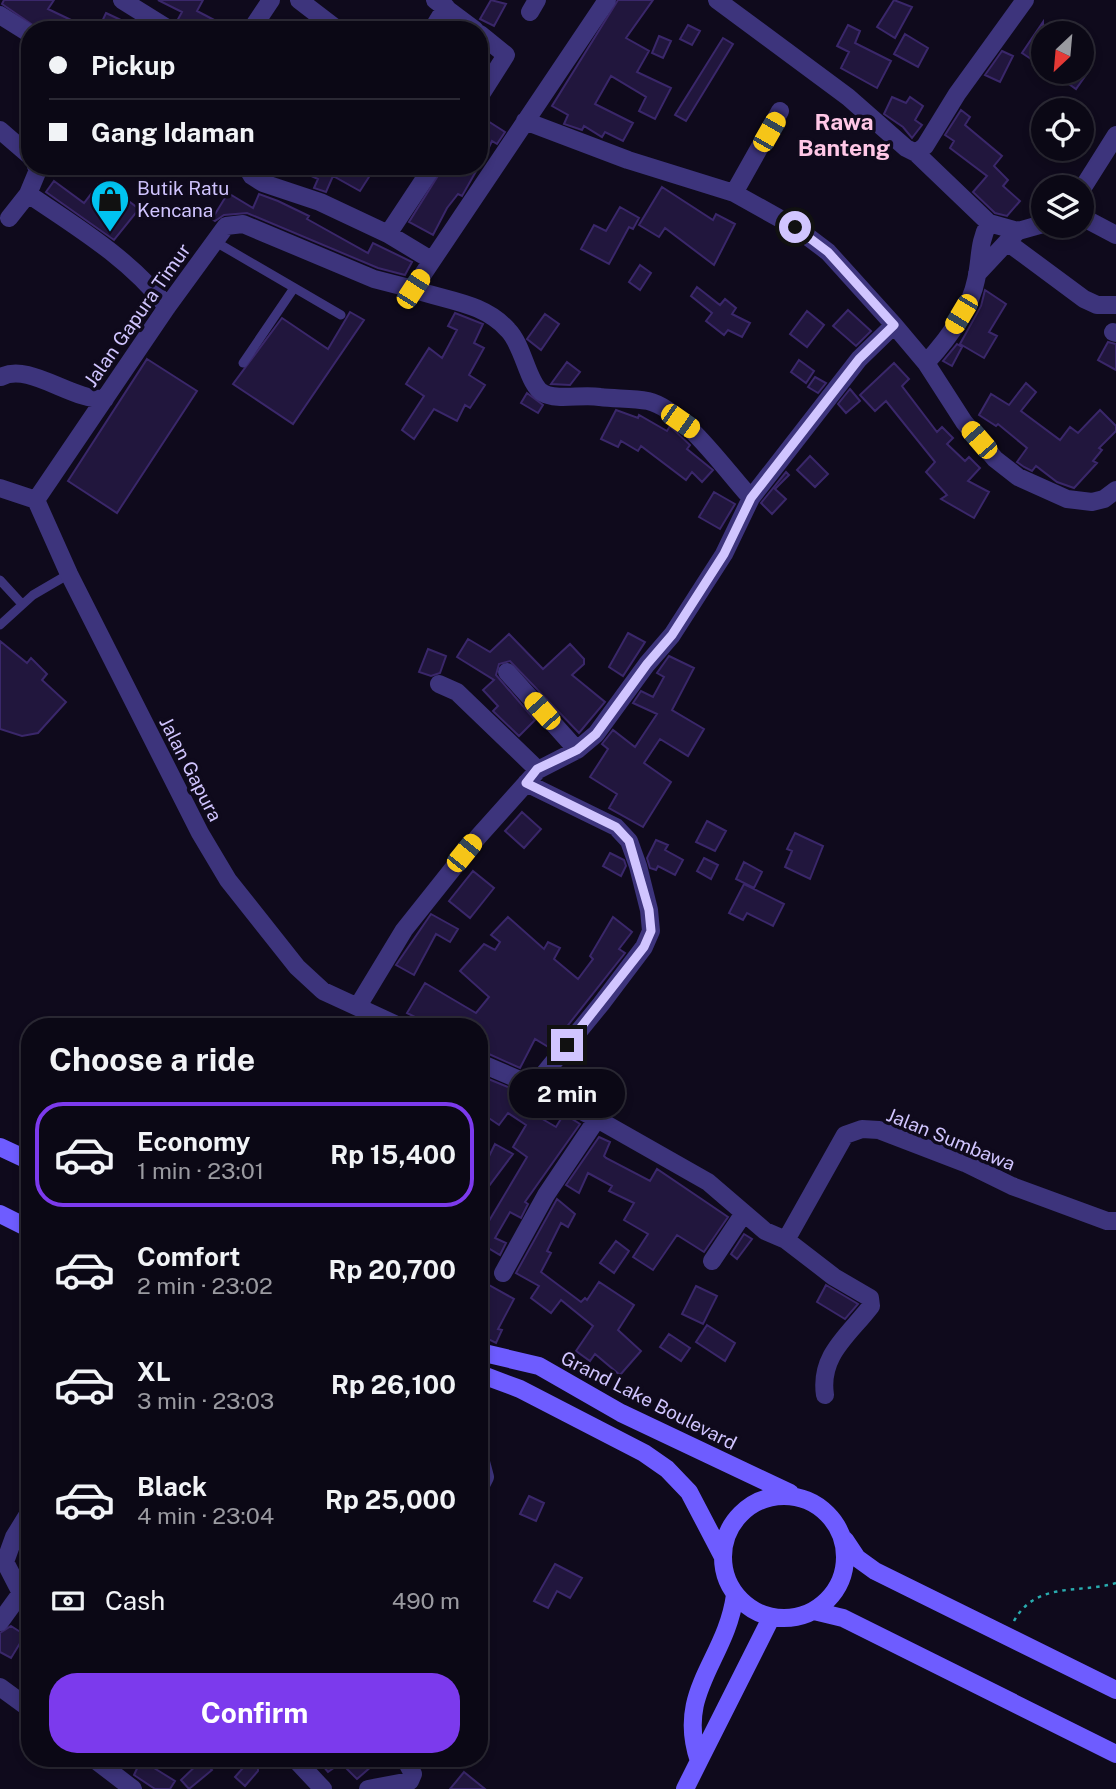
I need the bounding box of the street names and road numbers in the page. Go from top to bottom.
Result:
street label: Jalan Gapura Timur [79,239,195,391]
street label: Jalan Gapura [155,713,227,825]
street label: Jalan Sumbawa [884,1103,1018,1175]
street label: Grand Lake Boulevard [558,1346,740,1454]

